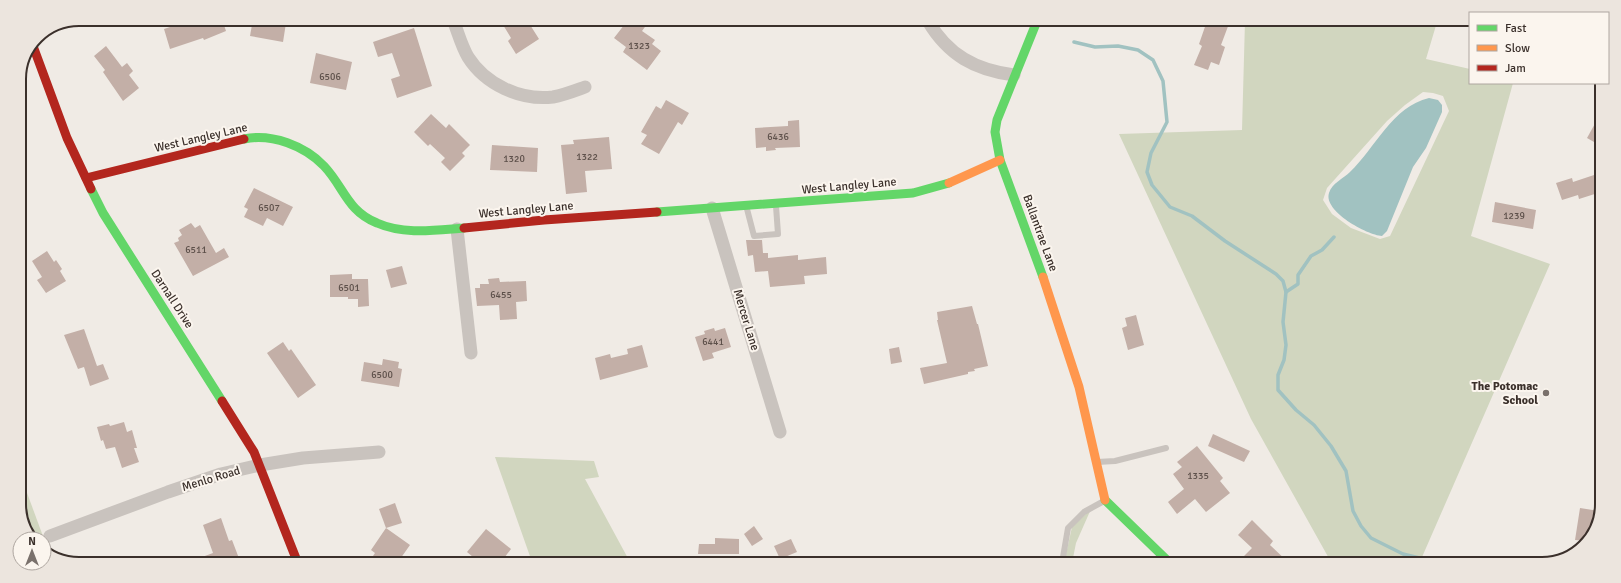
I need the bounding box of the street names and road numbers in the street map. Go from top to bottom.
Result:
street label: West Langley Lane [153,120,249,156]
street label: West Langley Lane [801,174,897,198]
street label: Ballantrae Lane [1019,192,1061,274]
street label: West Langley Lane [478,198,574,222]
street label: Darnall Drive [147,267,197,331]
street label: Mercer Lane [730,288,762,352]
street label: Menlo Road [180,463,242,495]

